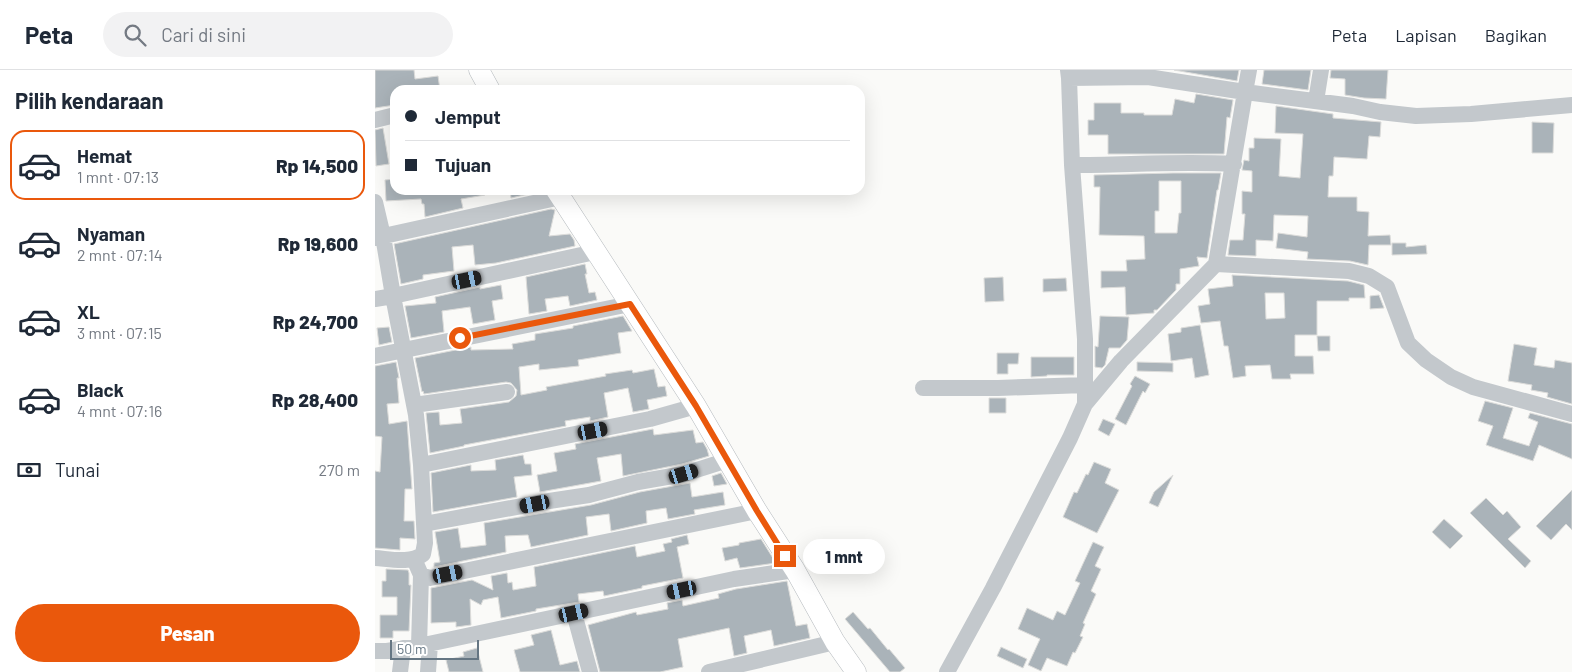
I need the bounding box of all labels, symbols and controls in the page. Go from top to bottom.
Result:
search box [103,12,453,57]
text: Peta [25,20,73,49]
icon: search [121,21,149,49]
text: Cari di sini [161,23,246,46]
text: Peta [1332,24,1367,46]
text: Lapisan [1395,24,1457,46]
text: Bagikan [1485,24,1547,46]
text: Pilih kendaraan [15,87,163,113]
text: Jemput [435,105,501,128]
icon: car [17,143,62,188]
text: Hemat [77,144,132,167]
text: Tujuan [435,153,491,176]
text: Rp 14,500 [276,154,358,177]
text: 1 mnt · 07:13 [77,167,159,186]
icon: car [17,221,62,266]
text: Nyaman [77,222,145,245]
text: Rp 19,600 [278,232,358,255]
text: 2 mnt · 07:14 [77,245,163,264]
car [450,270,483,290]
icon: car [17,299,62,344]
text: XL [77,300,100,323]
text: Rp 24,700 [273,310,358,333]
text: 3 mnt · 07:15 [77,323,162,342]
route start [449,327,471,349]
icon: car [17,377,62,422]
text: Black [77,378,124,401]
text: Rp 28,400 [272,388,358,411]
text: 4 mnt · 07:16 [77,401,162,420]
car [576,421,609,441]
icon: cash [15,456,43,484]
text: Tunai [55,458,100,481]
text: 270 m [318,460,360,479]
car [667,462,700,486]
car [518,494,551,514]
callout: 1 mnt [803,538,885,574]
route end [774,545,796,567]
text: 1 mnt [825,547,863,566]
car [431,564,464,584]
car [665,580,698,600]
car [557,602,590,624]
button: Pesan [15,604,360,662]
scale bar [390,637,479,660]
text: 50 m [397,640,426,657]

